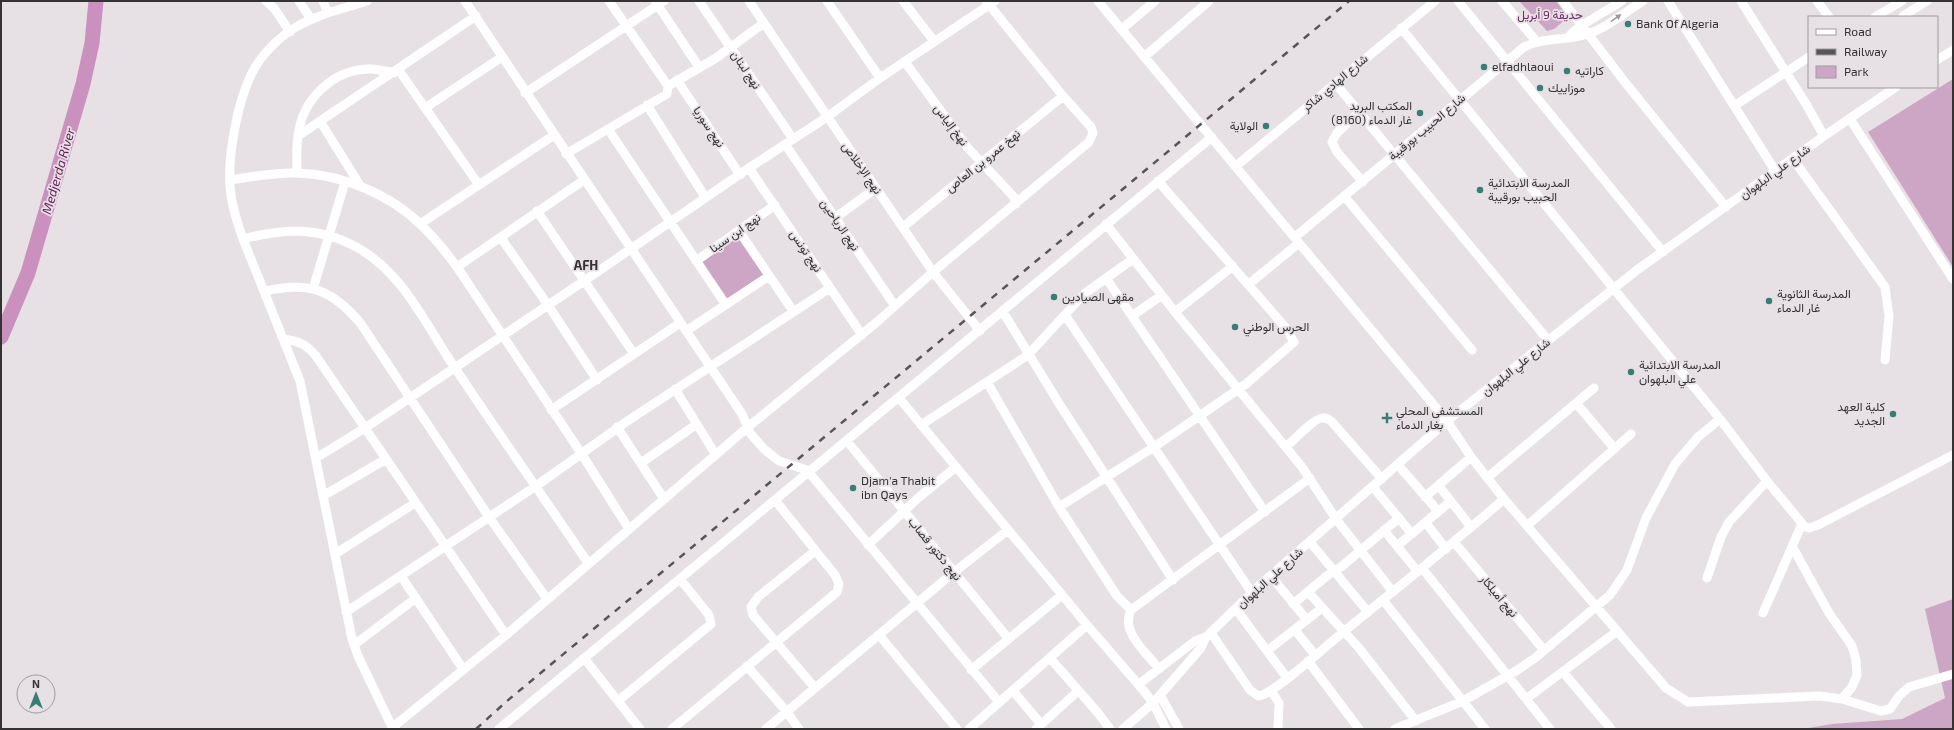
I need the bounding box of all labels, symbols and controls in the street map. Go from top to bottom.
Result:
park label: حديقة 9 أبريل [1517,7,1583,23]
one-way arrow [1611,14,1622,22]
place label: Bank Of Algeria [1636,16,1719,30]
legend [1808,16,1938,88]
marker: Bank Of Algeria [1623,19,1633,29]
text: Road [1844,24,1872,38]
text: Railway [1844,44,1888,58]
street label: نهج لبنان [726,48,765,93]
street label: شارع الهادي شاكر [1298,51,1373,118]
place label: elfadhlaoui [1492,59,1554,73]
marker: elfadhlaoui [1479,62,1489,72]
place label: كاراتيه [1575,63,1604,79]
text: Park [1844,64,1869,78]
marker: كاراتيه [1562,66,1572,76]
place label: موزاييك [1548,80,1585,96]
marker: موزاييك [1535,83,1545,93]
street label: شارع الحبيب بورقيبة [1385,90,1470,165]
place label: المكتب البريد غار الدماء (8160) [1331,98,1412,128]
street label: نهخ إلياس [929,101,972,150]
street label: نهج سوريا [689,103,729,151]
marker: المكتب البريد غار الدماء (8160) [1415,108,1425,118]
place label: الولاية [1230,118,1258,134]
marker: الولاية [1261,121,1271,131]
water label: Medjerda River [38,125,78,216]
street label: نهخ عمرو بن العاص [942,126,1024,197]
street label: نهج الإخلاص [837,139,886,198]
street label: شارع علي البلهوان [1736,141,1815,205]
place label: المدرسة الابتدائية الحبيب بورقيبة [1488,175,1570,205]
marker: المدرسة الابتدائية الحبيب بورقيبة [1475,185,1485,195]
street label: نهج الرياحين [816,196,863,255]
street label: نهج ابن سينا [706,210,764,257]
street label: نهج تونس [785,227,826,276]
district label: AFH [574,257,598,273]
place label: المدرسة الثانوية غار الدماء [1777,286,1851,316]
place label: مقهى الصيادين [1062,289,1134,305]
marker: مقهى الصيادين [1049,292,1059,302]
marker: المدرسة الثانوية غار الدماء [1764,296,1774,306]
place label: الحرس الوطني [1243,319,1309,337]
marker: الحرس الوطني [1230,322,1240,332]
street label: شارع علي البلهوان [1478,334,1555,401]
place label: المدرسة الابتدائية علي البلهوان [1639,357,1721,389]
marker: المدرسة الابتدائية علي البلهوان [1626,367,1636,377]
place label: كلية العهد الجديد [1837,399,1885,428]
place label: المستشفى المحلي بغار الدماء [1396,403,1483,433]
marker: كلية العهد الجديد [1888,409,1898,419]
marker: المستشفى المحلي بغار الدماء [1381,412,1393,424]
place label: Djam'a Thabit ibn Qays [861,473,936,502]
marker: Djam'a Thabit ibn Qays [848,483,858,493]
street label: نهج دكتور قصاب [904,514,965,585]
street label: شارع علي البلهوان [1234,544,1308,613]
street label: نهج أميلكار [1475,571,1522,621]
north arrow [16,674,56,714]
text: N [32,677,40,690]

